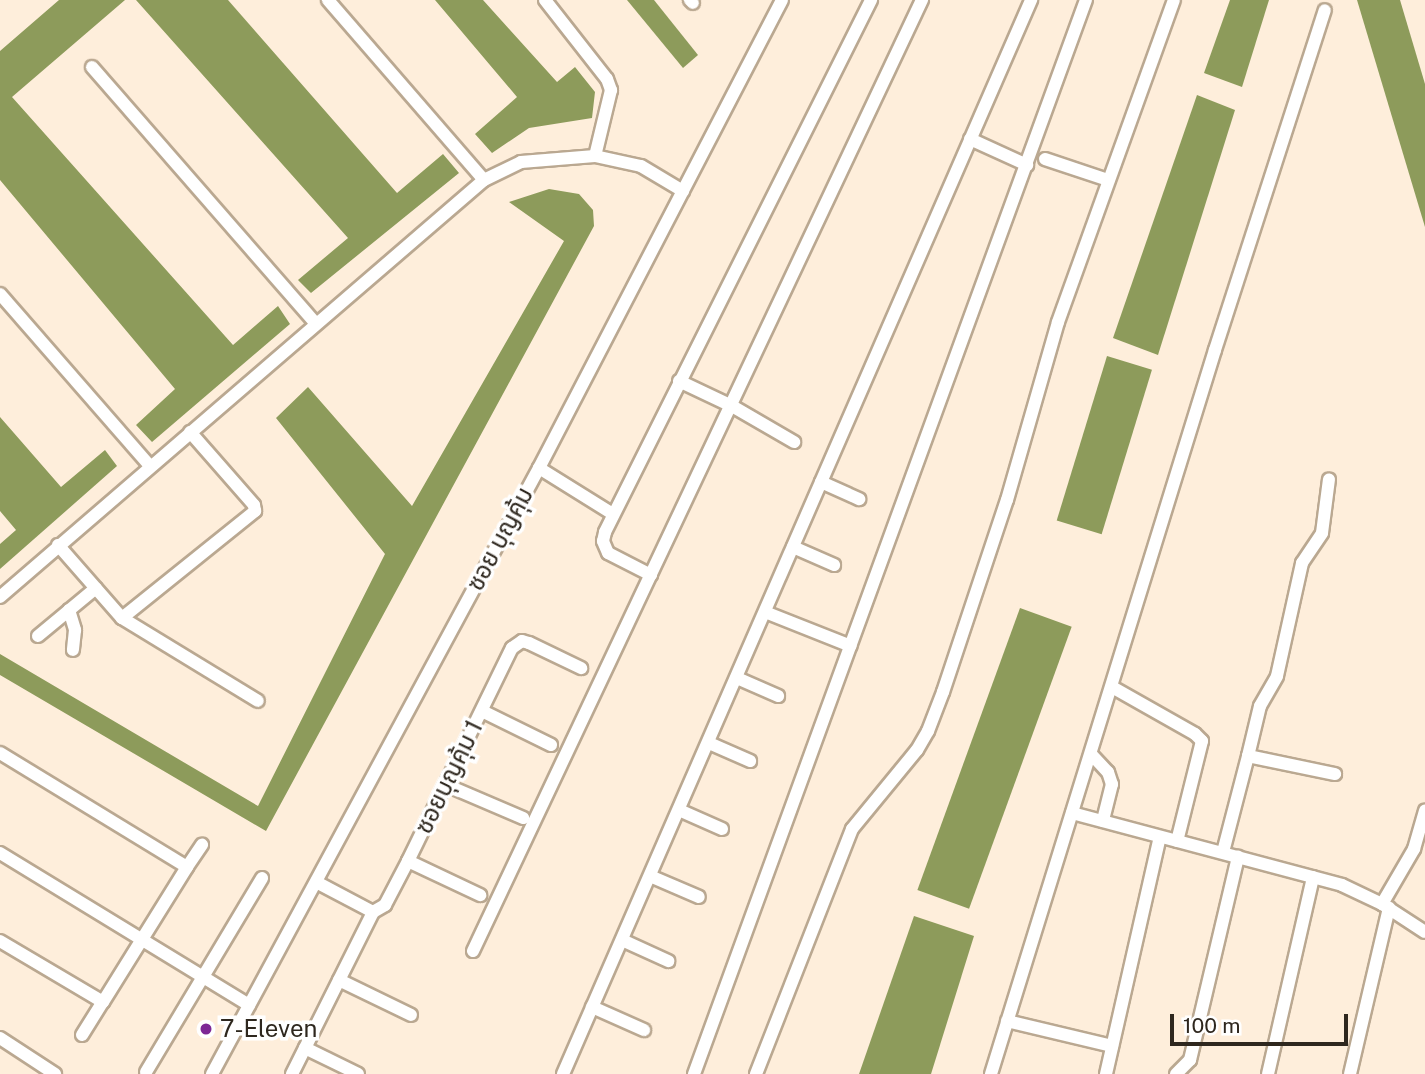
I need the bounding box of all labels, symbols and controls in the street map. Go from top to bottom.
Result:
street label: ซอย บุญคุ้ม [461,482,539,596]
street label: ซอยบุญคุ้ม 1 [409,716,489,838]
scale bar [1173,1000,1352,1044]
text: 100 m [1183,1013,1240,1038]
place label: 7-Eleven [220,1015,317,1043]
marker: 7-Eleven [198,1021,214,1037]

